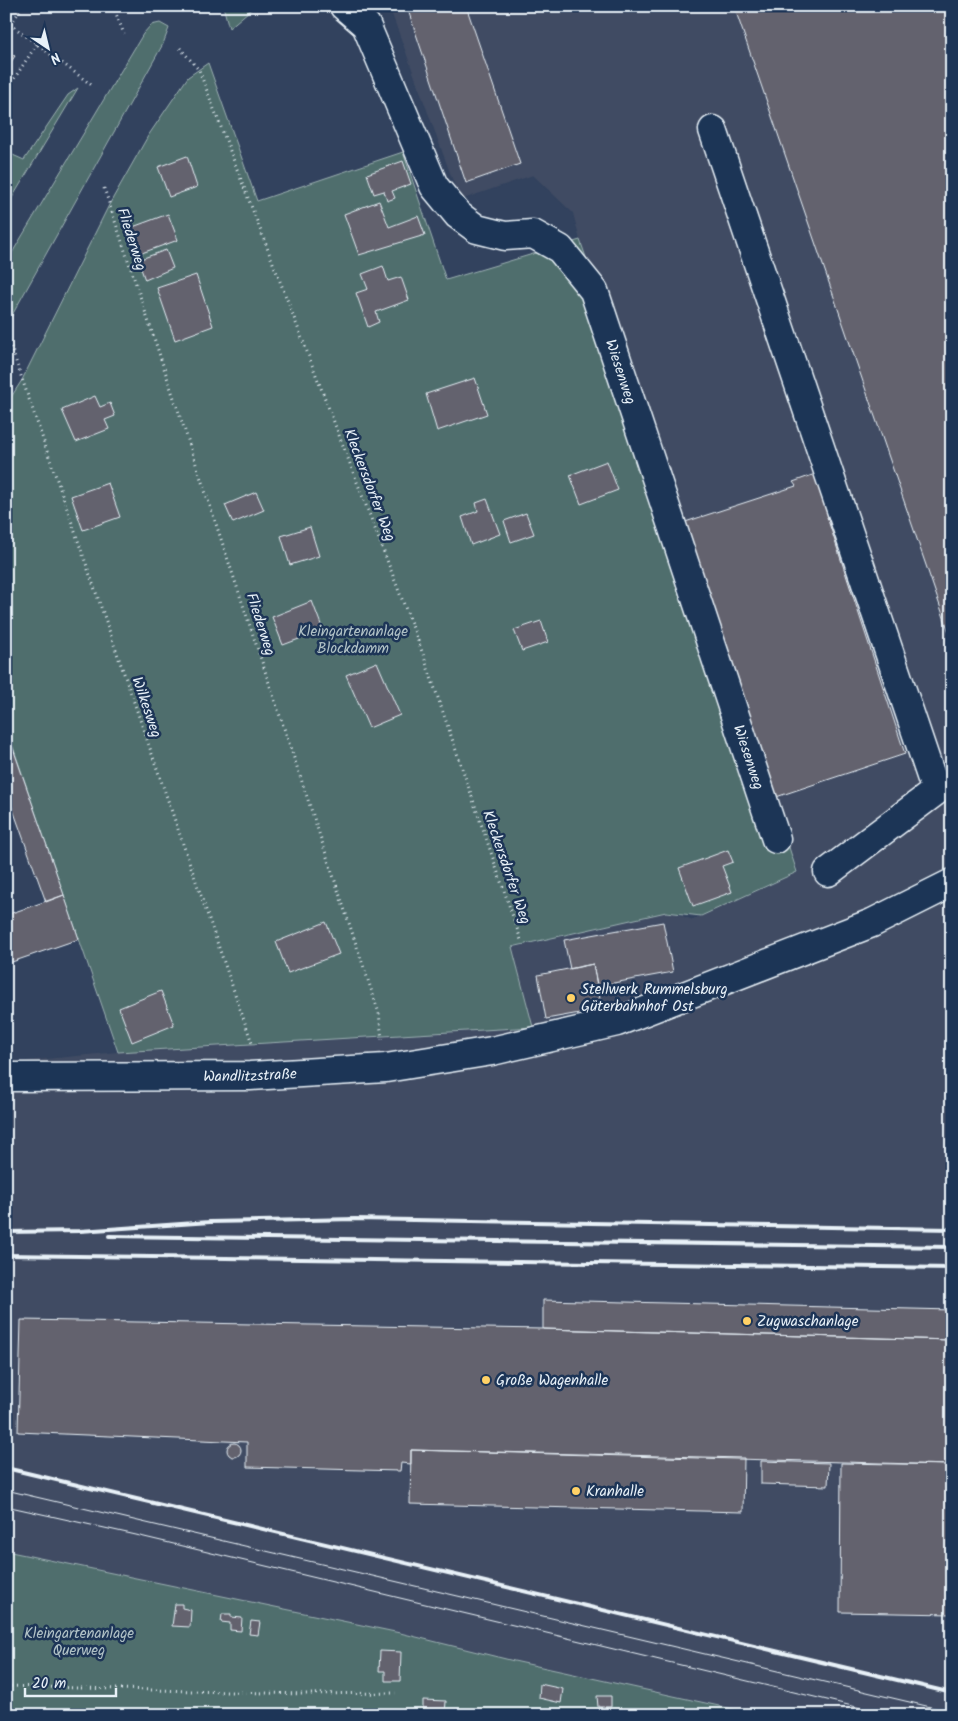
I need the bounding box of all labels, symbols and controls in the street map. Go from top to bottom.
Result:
north arrow [22,22,72,72]
text: N [45,46,65,69]
street label: Fliederweg [110,205,153,274]
street label: Wiesenweg [598,336,642,408]
street label: Kleckersdorfer Weg [336,425,402,545]
street label: Fliederweg [239,590,282,659]
park label: Kleingartenanlage Blockdamm [298,620,408,661]
street label: Wilkesweg [124,674,168,741]
street label: Wiesenweg [726,722,770,793]
street label: Kleckersdorfer Weg [475,807,537,928]
place label: Stellwerk Rummelsburg Güterbahnhof Ost [581,978,728,1019]
marker: Stellwerk Rummelsburg Güterbahnhof Ost [565,992,577,1004]
street label: Wandlitzstraße [203,1062,298,1089]
place label: Zugwaschanlage [757,1310,859,1334]
marker: Zugwaschanlage [741,1315,753,1327]
place label: Große Wagenhalle [496,1369,609,1393]
marker: Große Wagenhalle [480,1374,492,1386]
place label: Kranhalle [586,1480,644,1504]
marker: Kranhalle [570,1485,582,1497]
park label: Kleingartenanlage Querweg [24,1622,134,1663]
scale bar [25,1666,116,1698]
text: 20 m [32,1672,66,1696]

